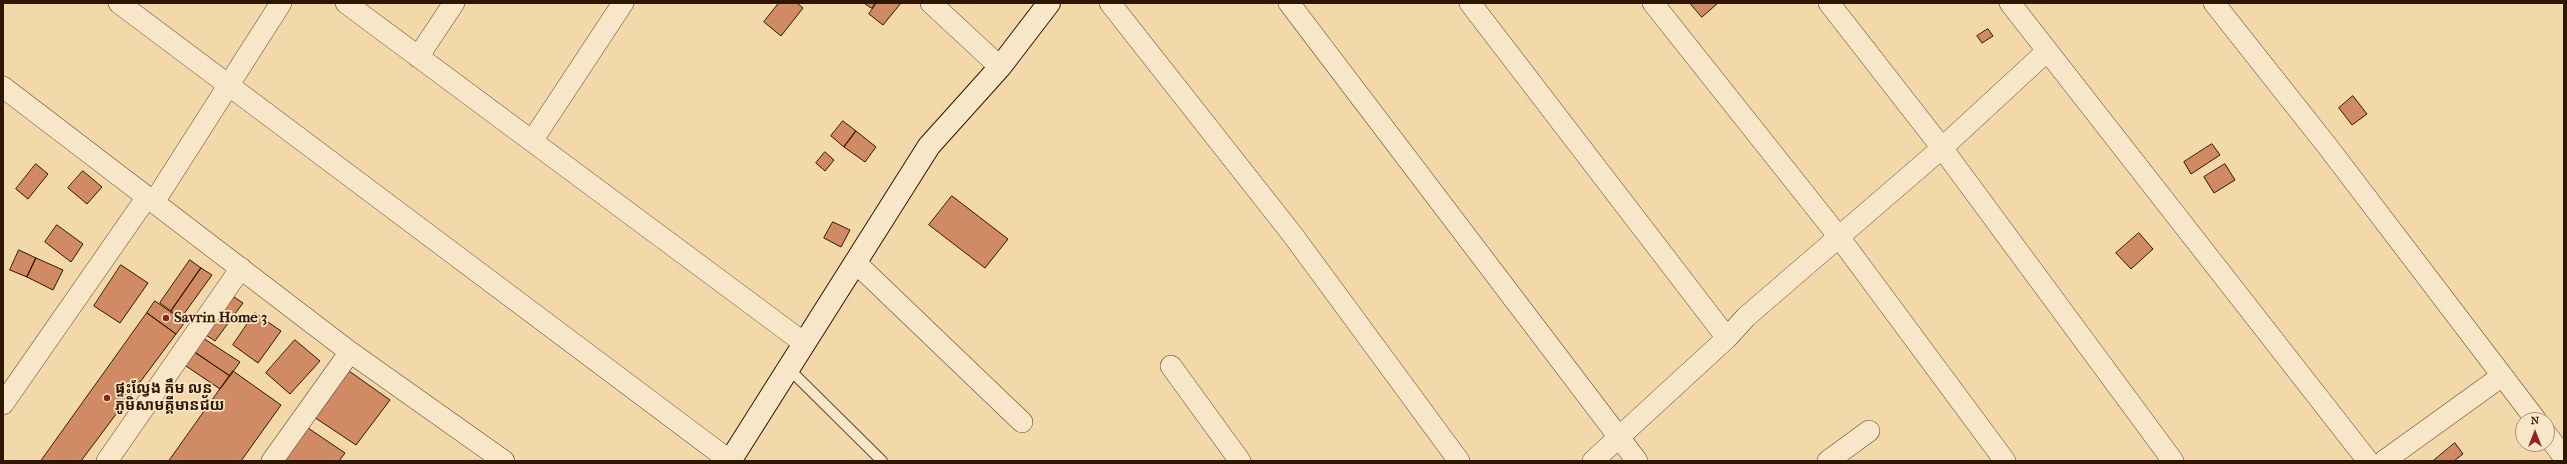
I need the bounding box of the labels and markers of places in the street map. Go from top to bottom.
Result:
place label: Savrin Home 3 [174,309,267,327]
marker: Savrin Home 3 [161,313,171,323]
place label: ផ្ទះល្វែង គឹម លន ភូមិសាមគ្គីមានជ័យ [115,380,225,415]
marker: ផ្ទះល្វែង គឹម លន ភូមិសាមគ្គីមានជ័យ [102,393,112,403]

